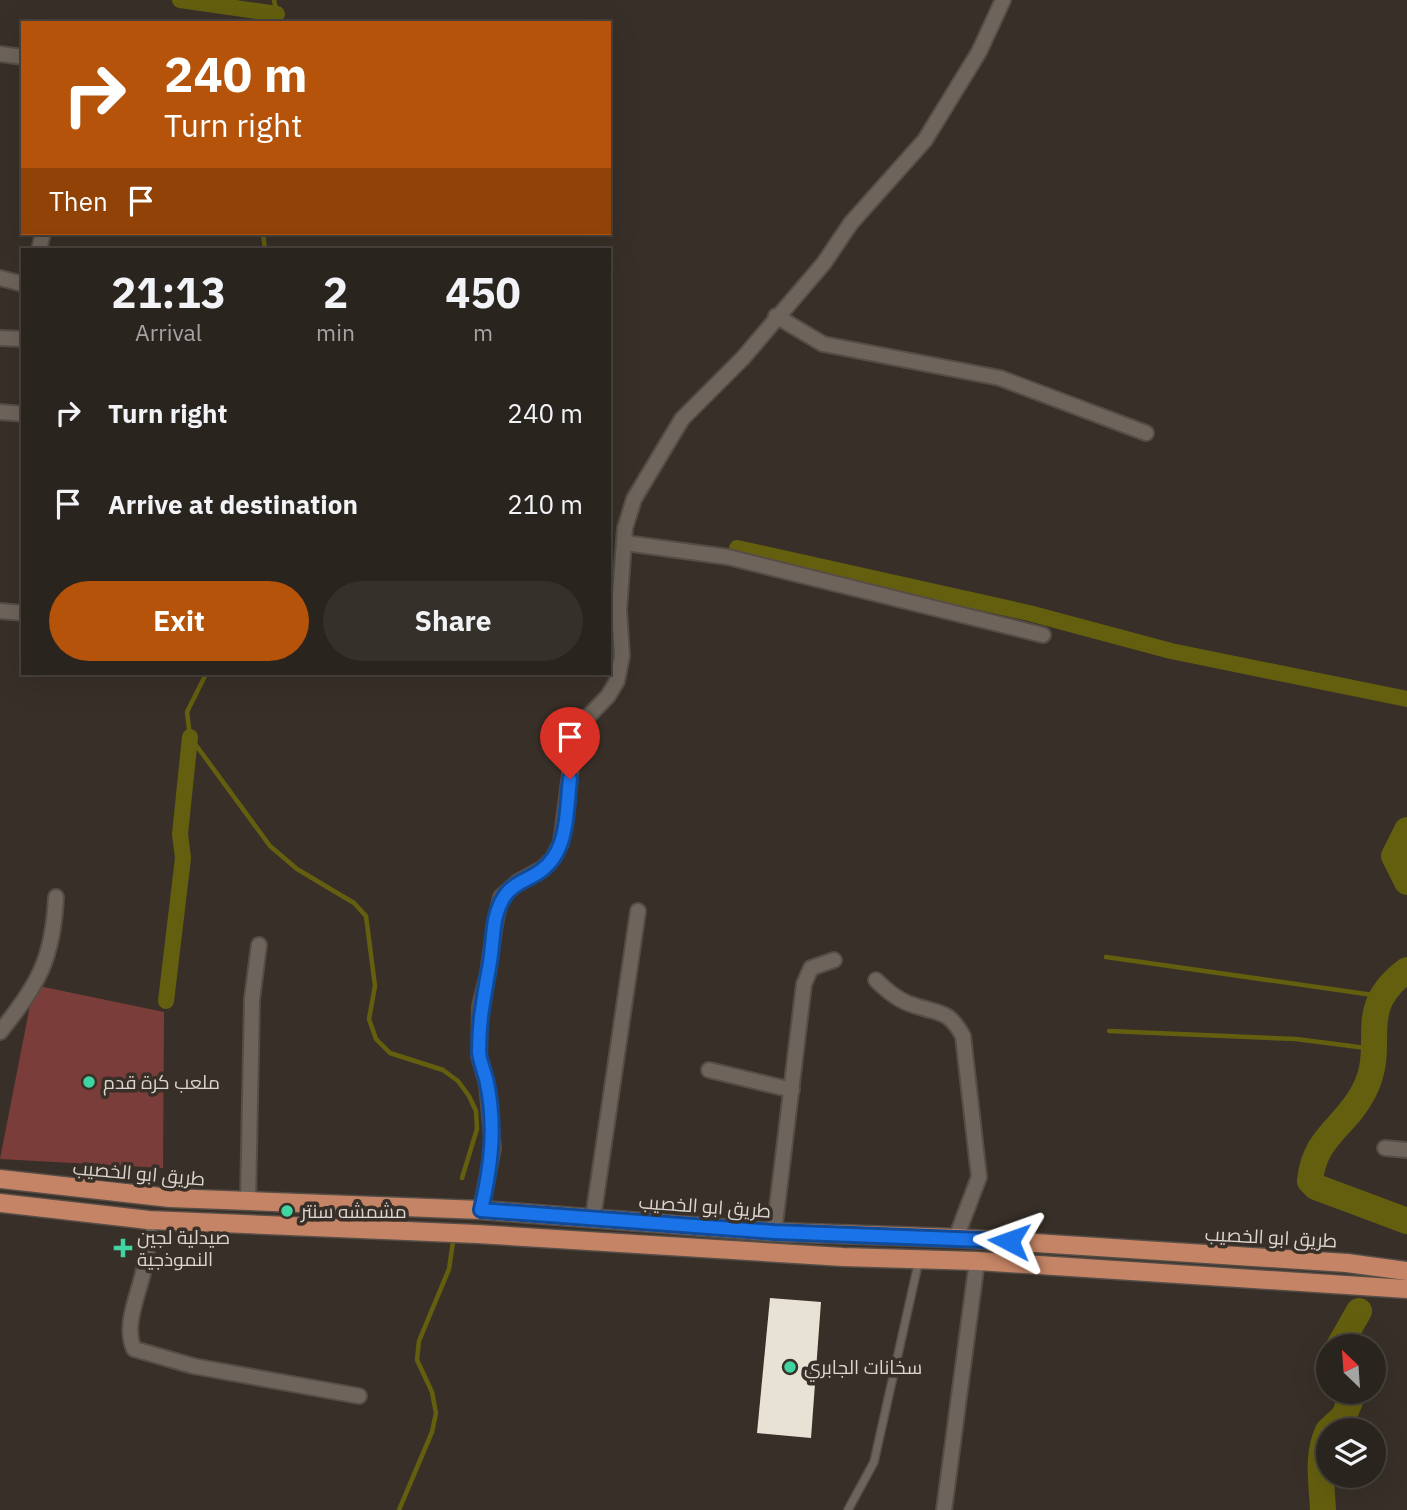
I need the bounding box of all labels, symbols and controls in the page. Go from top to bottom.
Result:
text: 240 m [164,42,308,105]
icon: right [49,49,140,140]
text: Turn right [164,104,302,146]
icon: arrive [122,182,160,220]
text: Then [49,184,108,218]
text: 21:13 [111,265,226,320]
text: 2 [323,265,348,320]
text: 450 [445,265,521,320]
text: Arrival [135,317,202,347]
text: min [316,317,355,347]
text: m [473,317,493,347]
icon: right [49,394,87,432]
text: Turn right [108,396,227,430]
text: 240 m [507,396,583,430]
icon: arrive [49,485,87,523]
text: Arrive at destination [108,487,358,521]
text: 210 m [507,487,583,521]
button: Exit [49,581,309,661]
button: Share [323,581,583,661]
pin [540,707,600,779]
icon: arrive [551,718,589,756]
place label: ملعب كرة قدم [103,1070,220,1096]
marker: ملعب كرة قدم [81,1074,97,1090]
street label: طريق ابو الخصيب [72,1155,206,1192]
street label: طريق ابو الخصيب [638,1189,772,1224]
place label: مشمشه سنتر [300,1199,407,1223]
marker: مشمشه سنتر [279,1203,295,1219]
position arrow [972,1204,1046,1278]
street label: طريق ابو الخصيب [1204,1222,1338,1253]
place label: صيدلية لجين النموذجية [137,1225,230,1271]
marker: صيدلية لجين النموذجية [115,1240,131,1256]
north arrow [1316,1334,1386,1404]
map controls [1316,1334,1386,1488]
place label: سخانات الجابري [804,1355,922,1382]
marker: سخانات الجابري [782,1359,798,1375]
button: layers [1316,1418,1386,1488]

